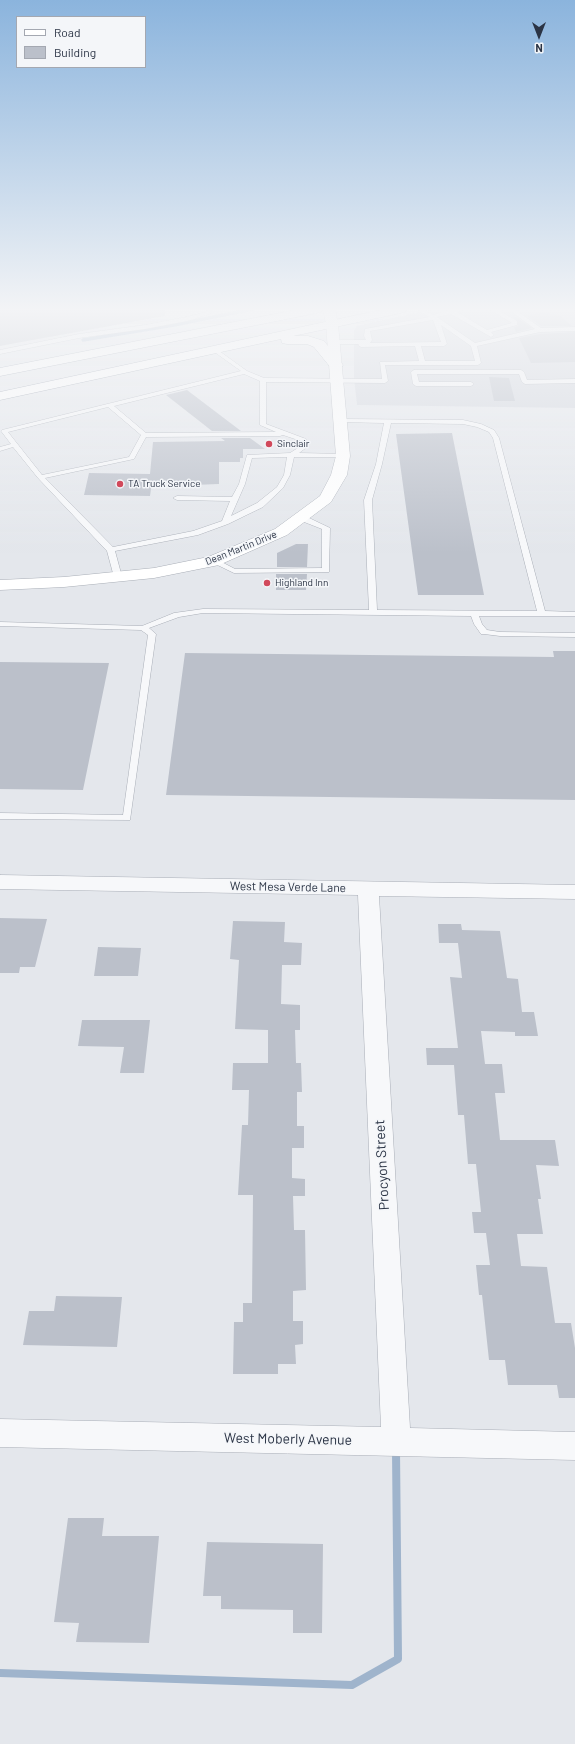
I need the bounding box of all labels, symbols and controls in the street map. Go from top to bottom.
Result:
legend [16,16,146,68]
north arrow [519,16,559,56]
text: Road [54,25,81,39]
text: N [535,42,543,55]
text: Building [54,45,96,59]
place label: Sinclair [277,438,310,450]
marker: Sinclair [264,439,274,449]
place label: TA Truck Service [128,478,200,490]
marker: TA Truck Service [115,479,125,489]
street label: Dean Martin Drive [204,528,278,568]
place label: Highland Inn [275,577,328,589]
marker: Highland Inn [262,578,272,588]
street label: West Mesa Verde Lane [230,879,346,895]
street label: Procyon Street [371,1119,393,1211]
street label: West Moberly Avenue [224,1429,352,1449]

